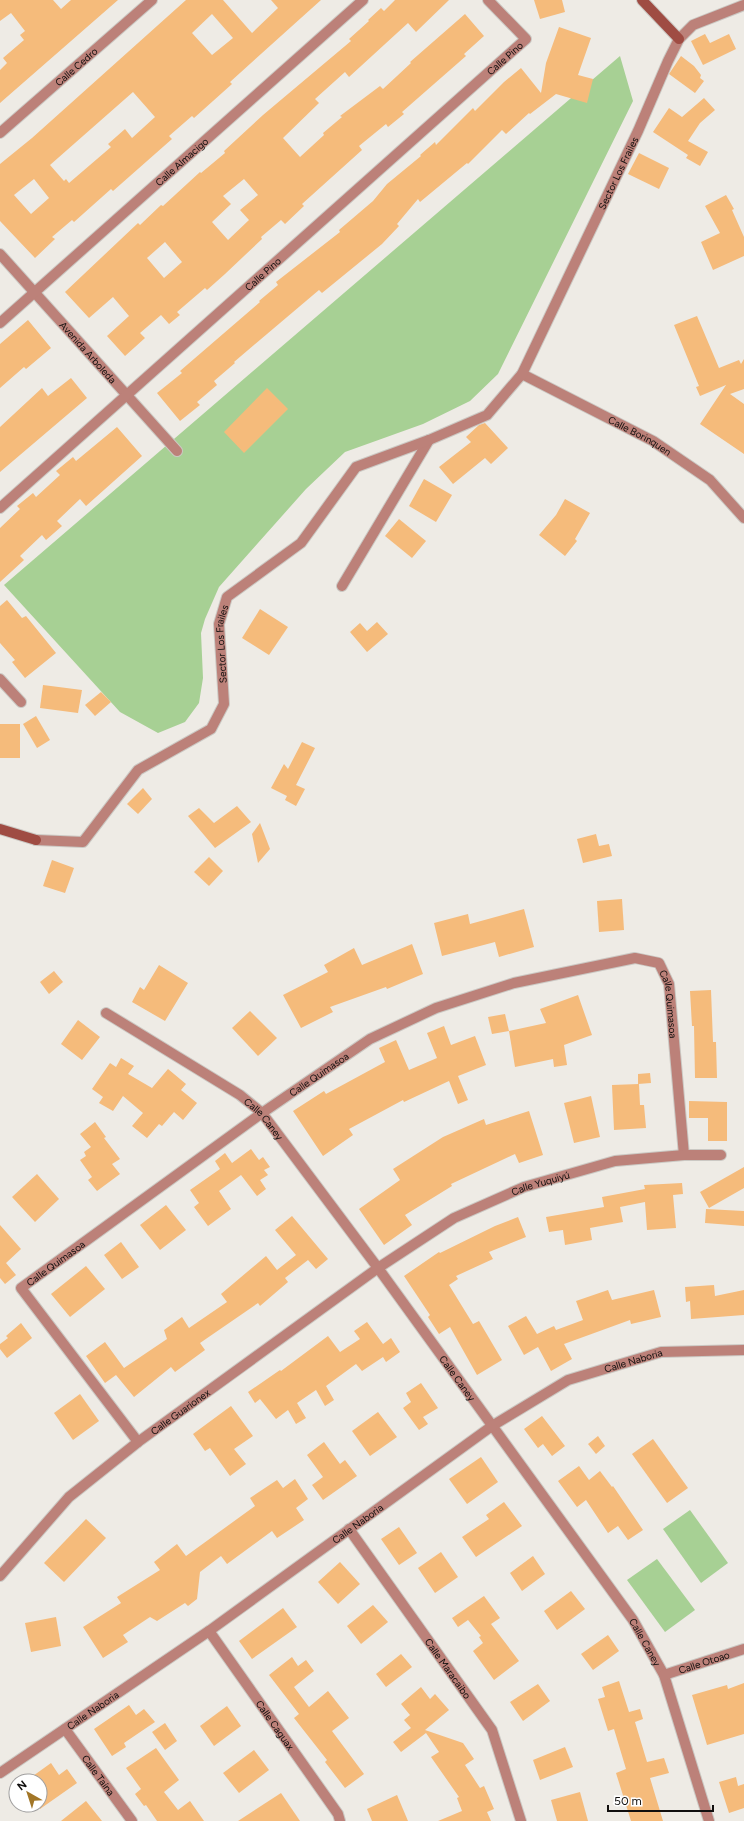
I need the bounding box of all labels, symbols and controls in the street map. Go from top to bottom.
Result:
street label: Calle Pino [484,38,526,78]
street label: Calle Cedro [52,44,100,89]
street label: Calle Almacigo [152,134,211,189]
street label: Sector Los Frailes [595,134,641,211]
street label: Calle Pino [242,254,284,293]
street label: Avenida Arboleda [57,318,119,386]
street label: Calle Borinquen [606,413,674,458]
street label: Sector Los Frailes [212,603,231,684]
street label: Calle Quimasoa [657,968,680,1039]
street label: Calle Quimasoa [286,1049,351,1099]
street label: Calle Caney [242,1095,287,1143]
street label: Calle Yuquiyú [509,1168,571,1198]
street label: Calle Quimasoa [23,1237,87,1289]
street label: Calle Naboria [603,1346,664,1375]
street label: Calle Caney [437,1353,479,1404]
street label: Calle Guarionex [148,1386,212,1437]
street label: Calle Naboria [329,1501,386,1546]
street label: Calle Caney [627,1616,664,1669]
street label: Calle Maracaibo [422,1636,474,1701]
street label: Calle Otoao [677,1648,731,1676]
street label: Calle Naboria [64,1688,121,1732]
street label: Calle Caguax [253,1697,298,1753]
street label: Calle Taína [79,1752,118,1798]
north arrow [8,1773,48,1813]
text: N [15,1778,29,1793]
scale bar [608,1787,713,1813]
text: 50 m [614,1794,642,1808]

